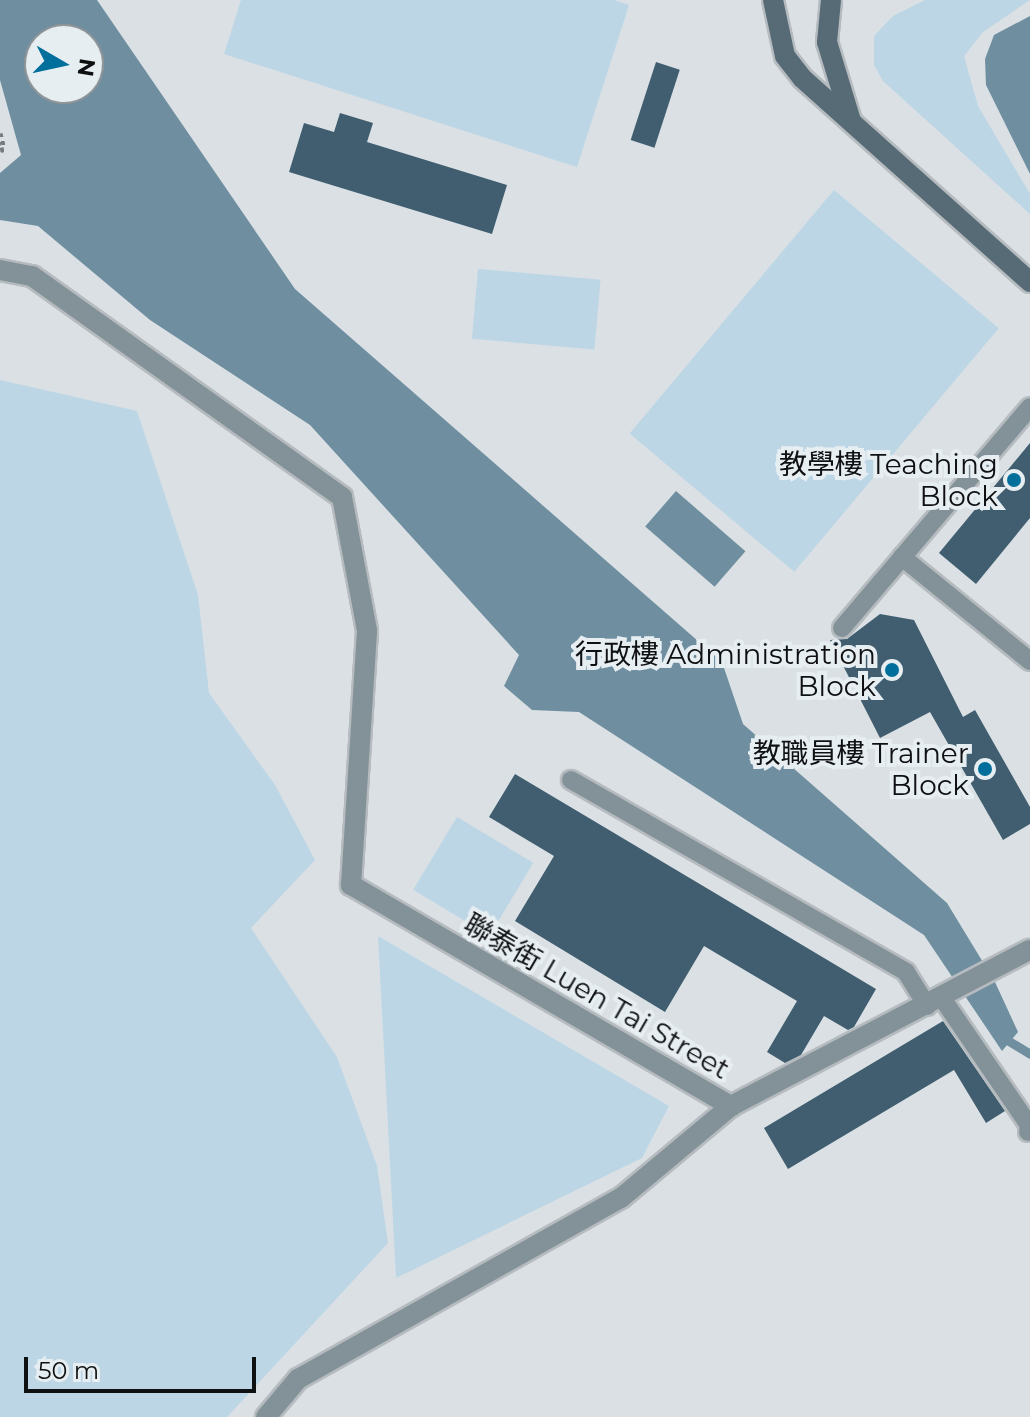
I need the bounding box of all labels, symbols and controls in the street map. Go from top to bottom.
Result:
north arrow [24,24,104,104]
text: N [71,57,101,78]
place label: 教學樓 Teaching Block [779,447,998,513]
marker: 教學樓 Teaching Block [1005,471,1023,489]
place label: 行政樓 Administration Block [575,637,876,703]
marker: 行政樓 Administration Block [883,661,901,679]
place label: 教職員樓 Trainer Block [753,736,969,802]
marker: 教職員樓 Trainer Block [976,760,994,778]
street label: 聯泰街 Luen Tai Street [458,906,736,1086]
scale bar [28,1341,260,1391]
text: 50 m [38,1356,99,1385]

